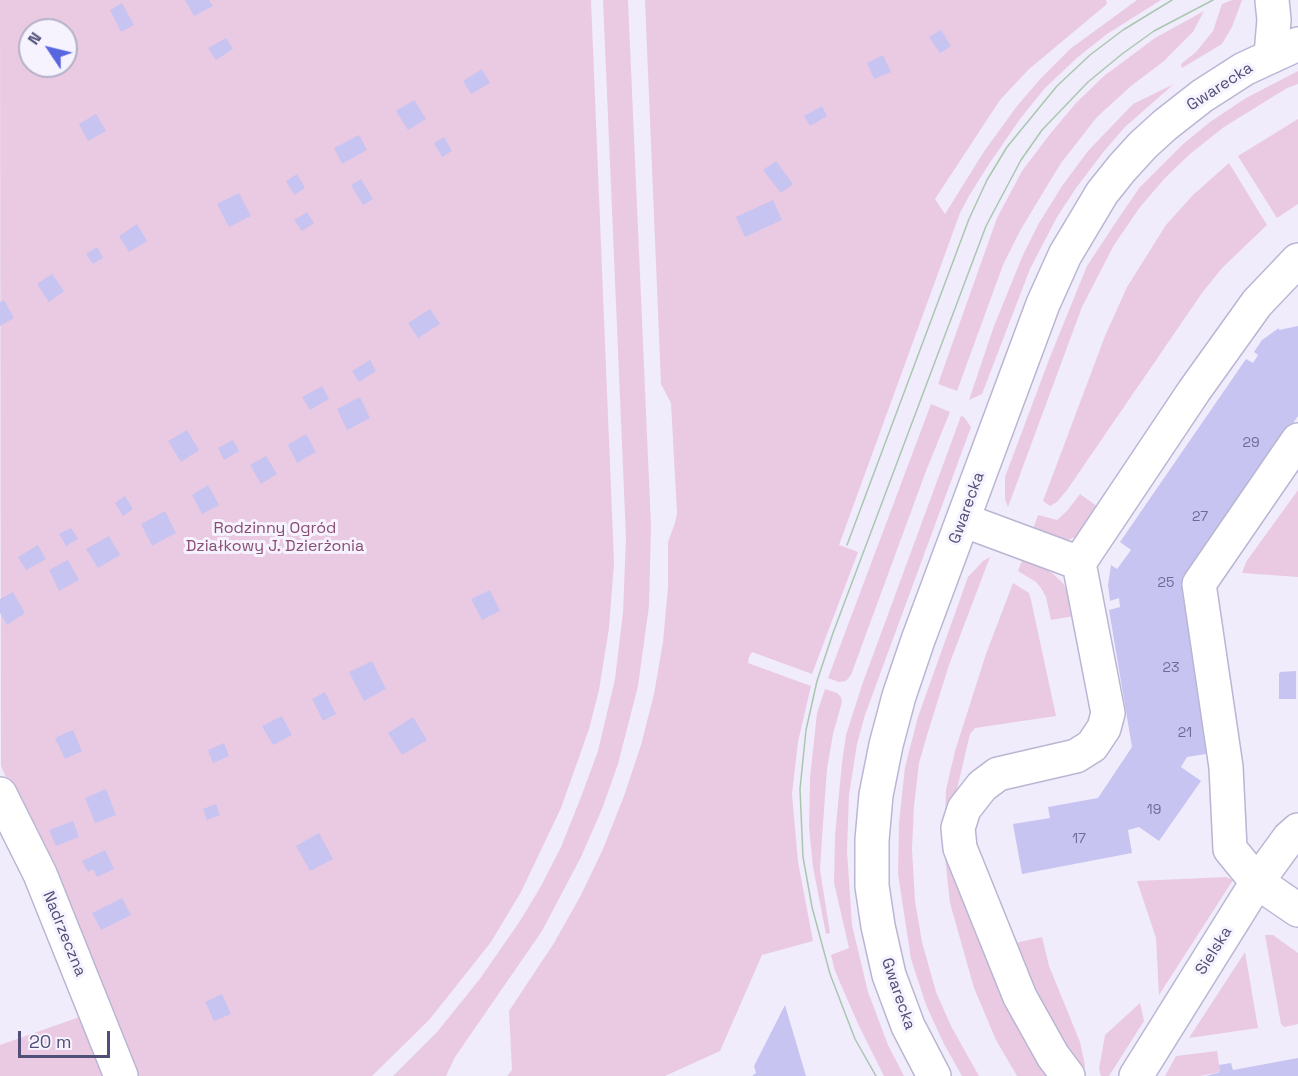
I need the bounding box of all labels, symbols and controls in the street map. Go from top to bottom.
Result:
north arrow [18,18,78,78]
text: N [23,28,46,49]
street label: Gwarecka [1183,59,1257,115]
house number: 29 [1243,435,1259,451]
street label: Gwarecka [945,470,989,546]
house number: 27 [1192,509,1208,525]
park label: Rodzinny Ogród Działkowy J. Dzierżonia [186,519,364,557]
house number: 25 [1158,575,1174,591]
house number: 23 [1163,660,1179,676]
house number: 21 [1178,725,1192,741]
house number: 19 [1147,802,1161,818]
house number: 17 [1072,831,1086,847]
street label: Nadrzeczna [38,889,90,979]
street label: Sielska [1192,923,1236,979]
street label: Gwarecka [877,955,919,1033]
scale bar [21,1019,112,1057]
text: 20 m [29,1030,72,1053]

